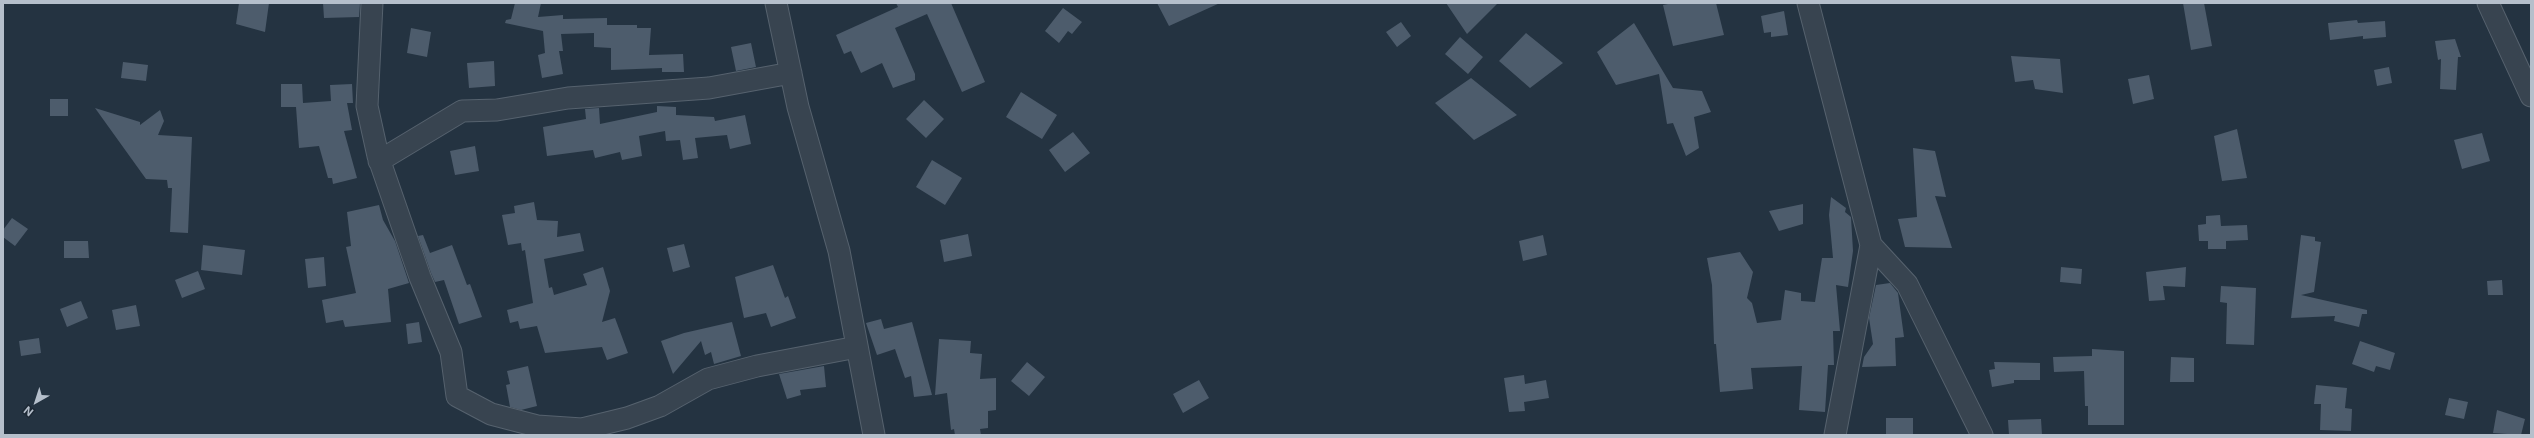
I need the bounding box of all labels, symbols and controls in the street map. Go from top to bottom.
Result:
north arrow [16,382,56,422]
text: N [21,403,36,419]

